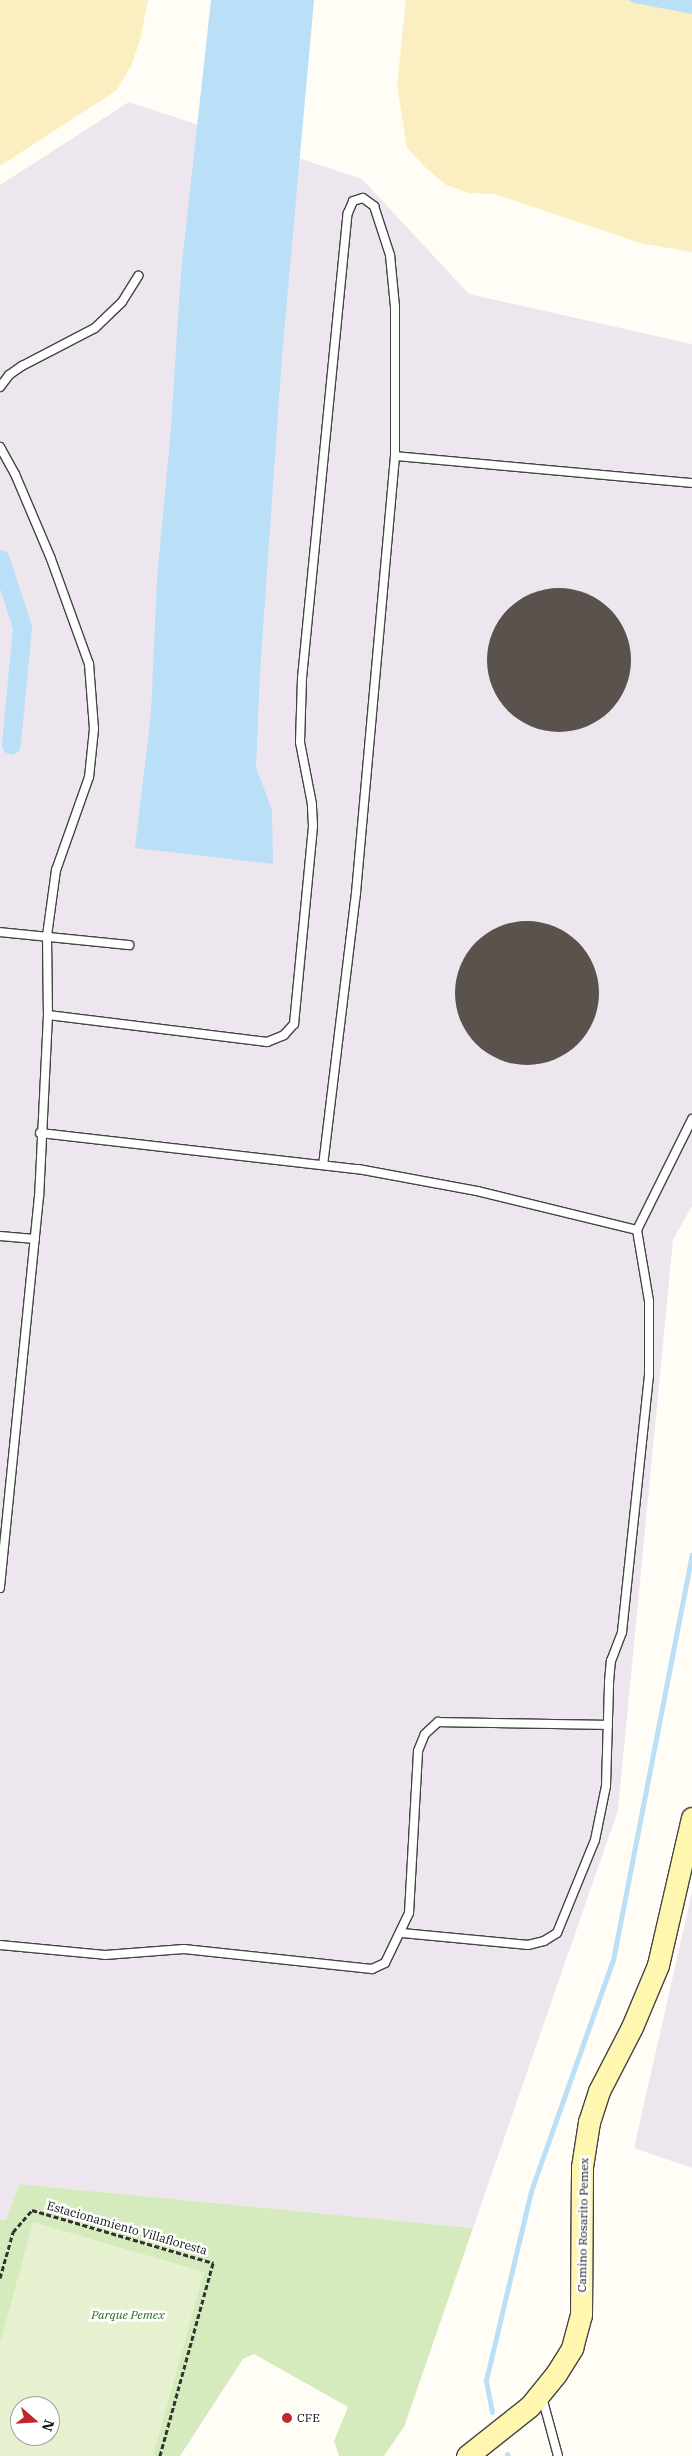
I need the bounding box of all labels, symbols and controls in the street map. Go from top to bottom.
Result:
street label: Camino Rosarito Pemex [575,2157,591,2293]
street label: Estacionamiento Villafloresta [45,2198,209,2258]
park label: Parque Pemex [91,2308,165,2322]
north arrow [10,2396,60,2446]
place label: CFE [297,2411,320,2425]
marker: CFE [281,2412,293,2424]
text: N [38,2417,59,2434]

